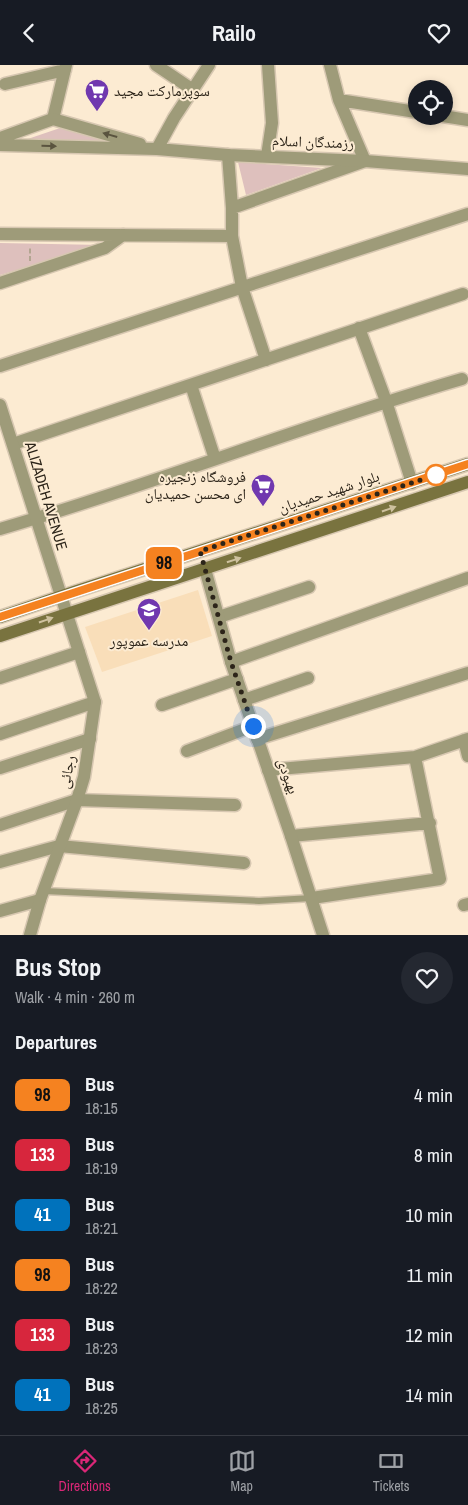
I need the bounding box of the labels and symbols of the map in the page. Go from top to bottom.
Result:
supermarket icon: سوپرمارکت مجید [84,78,110,112]
place label: سوپرمارکت مجید [114,80,210,101]
street label: رزمندگان اسلام [272,130,355,153]
one-way arrow [102,131,117,139]
one-way arrow [41,143,57,151]
street label: ALIZADEH AVENUE [20,438,73,553]
unlabelled marker [425,464,447,486]
street label: بلوار شهید حمیدیان [276,465,382,518]
place label: فروشگاه زنجیره ای محسن حمیدیان [145,466,246,504]
supermarket icon: فروشگاه زنجیره ای محسن حمیدیان [250,473,276,507]
one-way arrow [381,505,396,512]
line badge: 98 [142,547,186,579]
one-way arrow [227,555,242,563]
school or university icon: مدرسه عموپور [136,597,162,631]
one-way arrow [39,616,54,624]
place label: مدرسه عموپور [109,630,188,651]
your location [241,714,266,739]
street label: رجائی [53,753,80,790]
street label: بهبودی [273,755,304,797]

